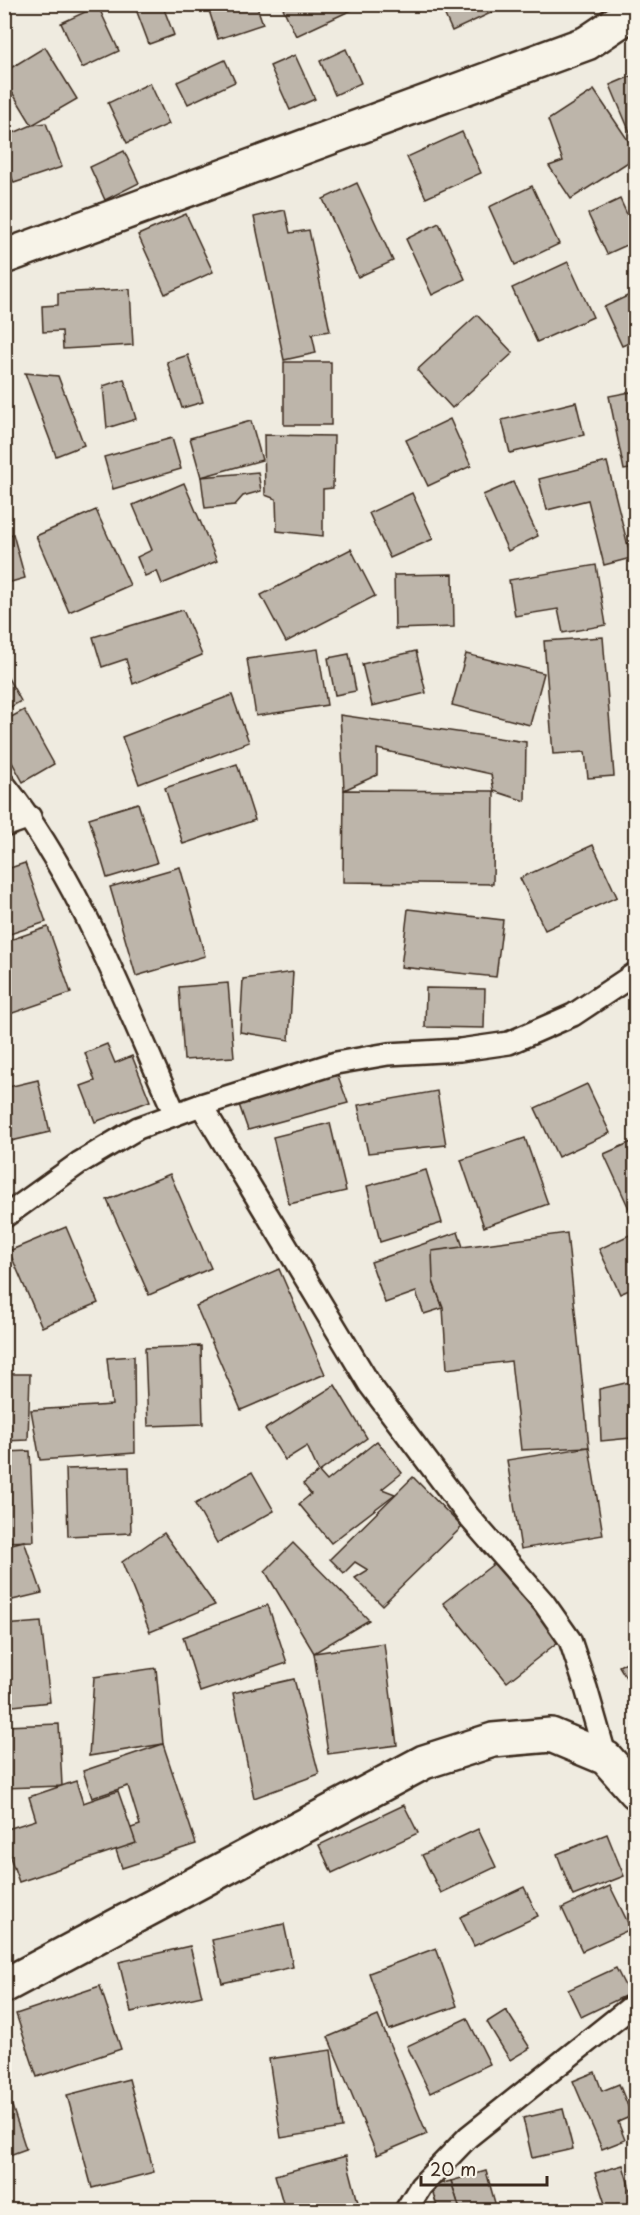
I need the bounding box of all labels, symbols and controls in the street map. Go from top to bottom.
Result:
scale bar [421,2149,547,2187]
text: 20 m [430,2155,476,2182]

